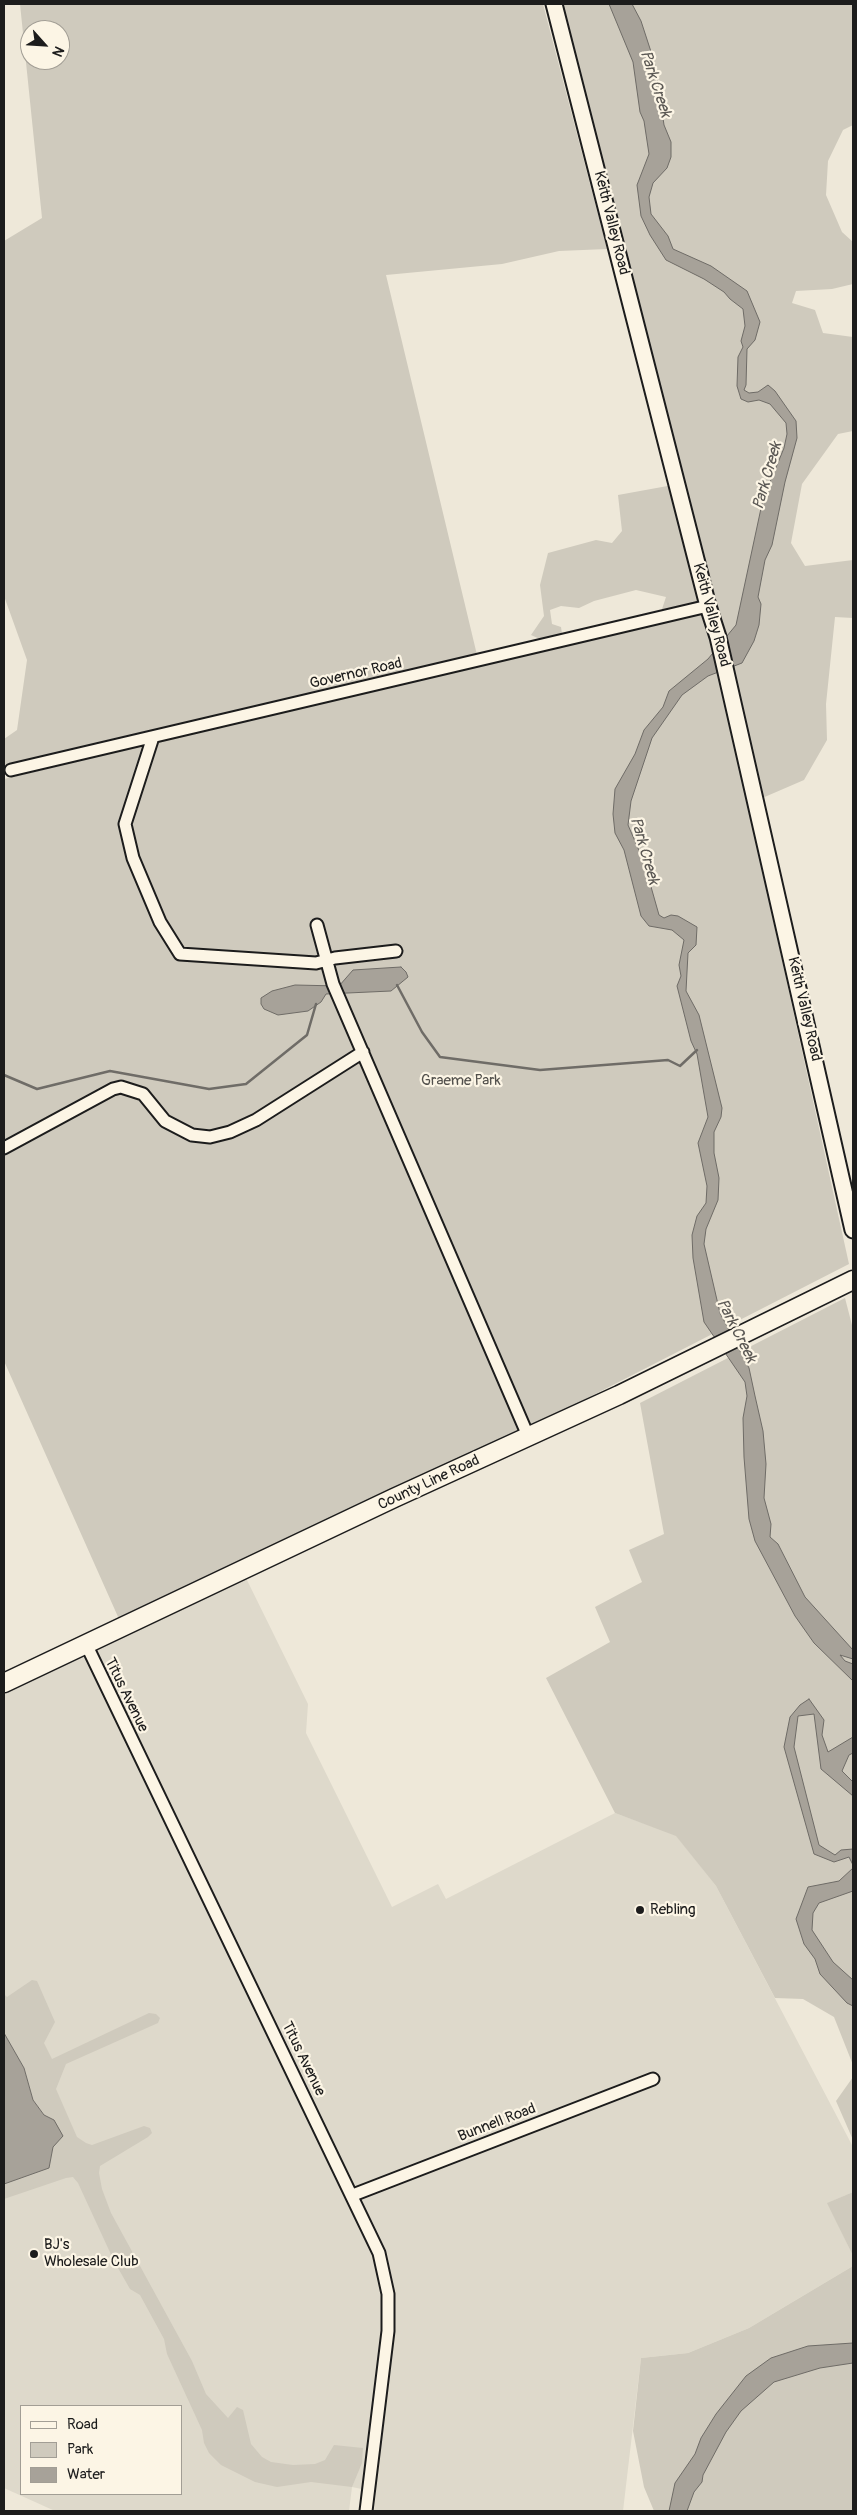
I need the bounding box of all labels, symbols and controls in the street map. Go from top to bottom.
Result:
north arrow [20,20,70,70]
text: N [48,43,68,59]
water label: Park Creek [635,48,675,120]
street label: Keith Valley Road [589,169,633,277]
water label: Park Creek [749,440,787,512]
street label: Keith Valley Road [689,561,733,669]
street label: Governor Road [308,655,404,693]
water label: Park Creek [625,815,663,887]
street label: Keith Valley Road [783,955,825,1063]
park label: Graeme Park [421,1072,501,1090]
water label: Park Creek [712,1296,760,1366]
street label: County Line Road [375,1452,483,1514]
street label: Titus Avenue [100,1655,152,1735]
place label: Rebling [650,1901,696,1919]
marker: Rebling [634,1904,646,1916]
street label: Titus Avenue [277,2019,329,2099]
street label: Bunnell Road [456,2100,538,2146]
place label: BJ's Wholesale Club [44,2236,138,2271]
marker: BJ's Wholesale Club [28,2248,40,2260]
legend [20,2405,182,2495]
text: Road [67,2415,98,2434]
text: Park [67,2440,93,2459]
text: Water [67,2465,105,2484]

